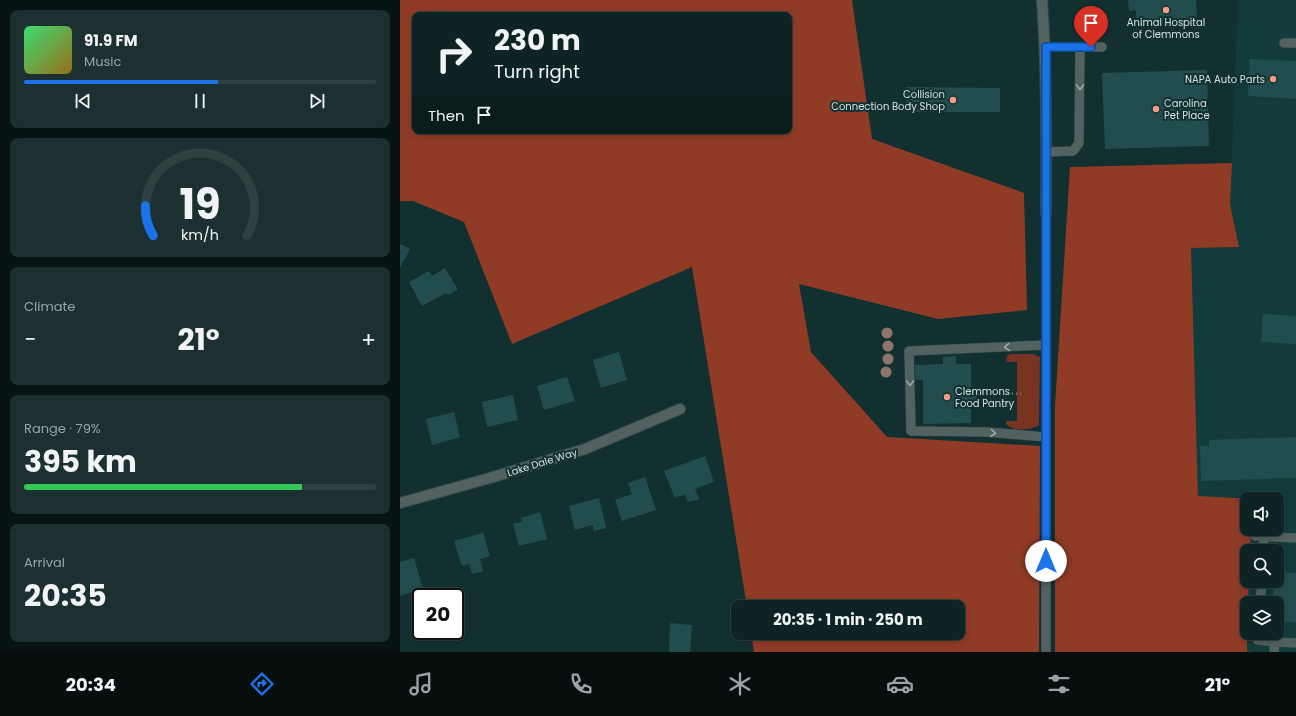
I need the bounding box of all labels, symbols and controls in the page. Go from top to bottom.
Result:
marker: Animal Hospital of Clemmons [1161,5,1171,15]
pin [1074,6,1108,47]
icon: arrive [1080,12,1102,34]
place label: Animal Hospital of Clemmons [1127,15,1205,42]
text: 230 m [494,21,581,60]
icon: right [428,28,480,80]
text: 91.9 FM [84,30,137,51]
text: Music [84,52,121,71]
text: Turn right [494,59,580,84]
place label: NAPA Auto Parts [1185,72,1265,87]
marker: NAPA Auto Parts [1268,74,1278,84]
one-way arrow [1076,84,1084,90]
place label: Collision Connection Body Shop [831,87,945,114]
icon: previous [72,90,94,112]
icon: pause [189,90,211,112]
icon: next [306,90,328,112]
marker: Collision Connection Body Shop [948,95,958,105]
place label: Carolina Pet Place [1164,96,1210,123]
icon: arrive [473,104,495,126]
marker: Carolina Pet Place [1151,104,1161,114]
text: Then [428,105,465,126]
text: 19 [179,174,221,233]
text: km/h [181,224,219,244]
text: Climate [24,297,75,316]
text: 21° [177,318,220,361]
text: − [24,324,36,355]
text: + [361,324,376,355]
one-way arrow [1004,343,1010,351]
one-way arrow [906,380,914,386]
place label: Clemmons Food Pantry [955,384,1015,411]
marker: Clemmons Food Pantry [942,392,952,402]
text: Range · 79% [24,419,101,438]
one-way arrow [990,428,996,437]
text: 395 km [24,440,137,483]
street label: Lake Dale Way [505,445,579,480]
map controls [1240,492,1284,640]
button: sound [1240,492,1284,536]
position arrow [1025,540,1067,582]
button: search [1240,544,1284,588]
text: Arrival [24,553,65,572]
text: 20:35 [24,574,107,617]
speed limit sign: 20 [412,588,464,640]
button: layers [1240,596,1284,640]
text: 20:35 · 1 min · 250 m [773,609,923,630]
icon: directions [248,670,276,698]
icon: music [407,670,435,698]
icon: phone [567,670,595,698]
icon: climate [726,670,754,698]
icon: car [886,670,914,698]
icon: filters [1045,670,1073,698]
text: 20:34 [66,672,116,697]
text: 21° [1205,672,1230,697]

